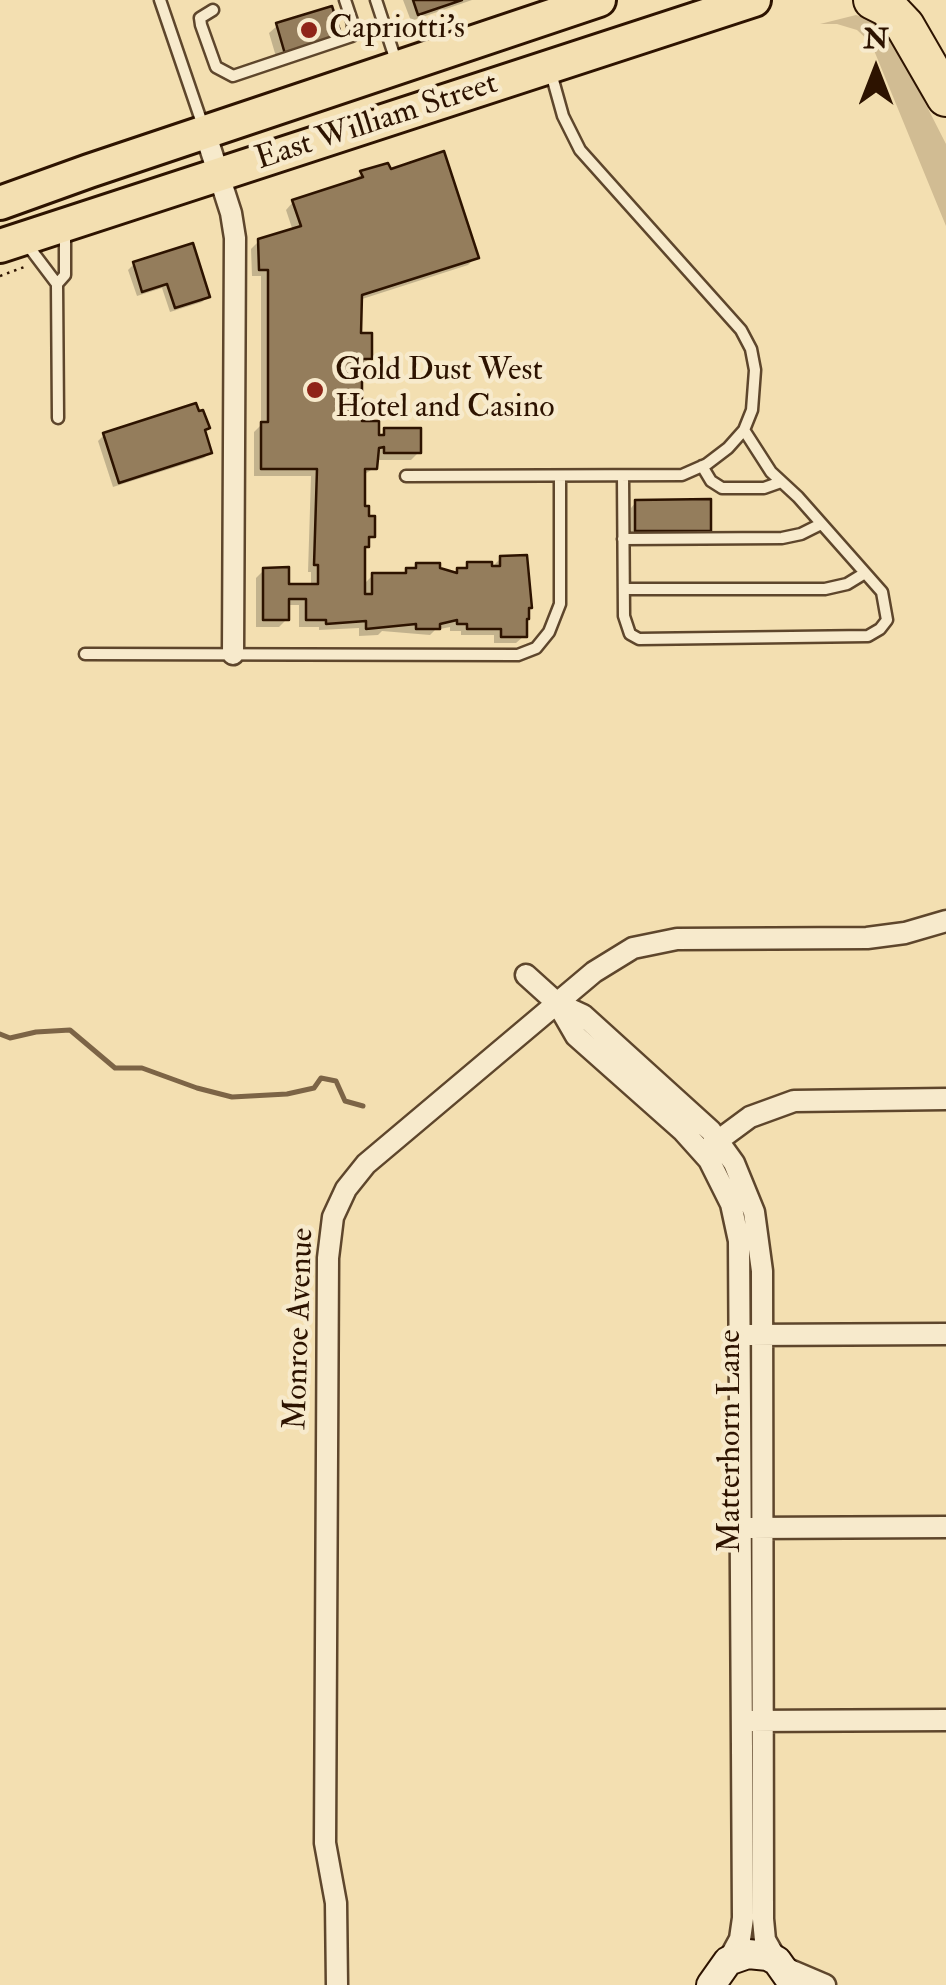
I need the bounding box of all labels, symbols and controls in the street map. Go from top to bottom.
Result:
place label: Capriotti's [329,11,465,49]
marker: Capriotti's [298,19,320,41]
north arrow [826,20,926,120]
text: N [863,22,889,57]
street label: East William Street [251,66,503,180]
place label: Gold Dust West Hotel and Casino [335,353,555,428]
marker: Gold Dust West Hotel and Casino [304,379,326,401]
street label: Monroe Avenue [278,1227,324,1431]
street label: Matterhorn Lane [713,1329,751,1553]

